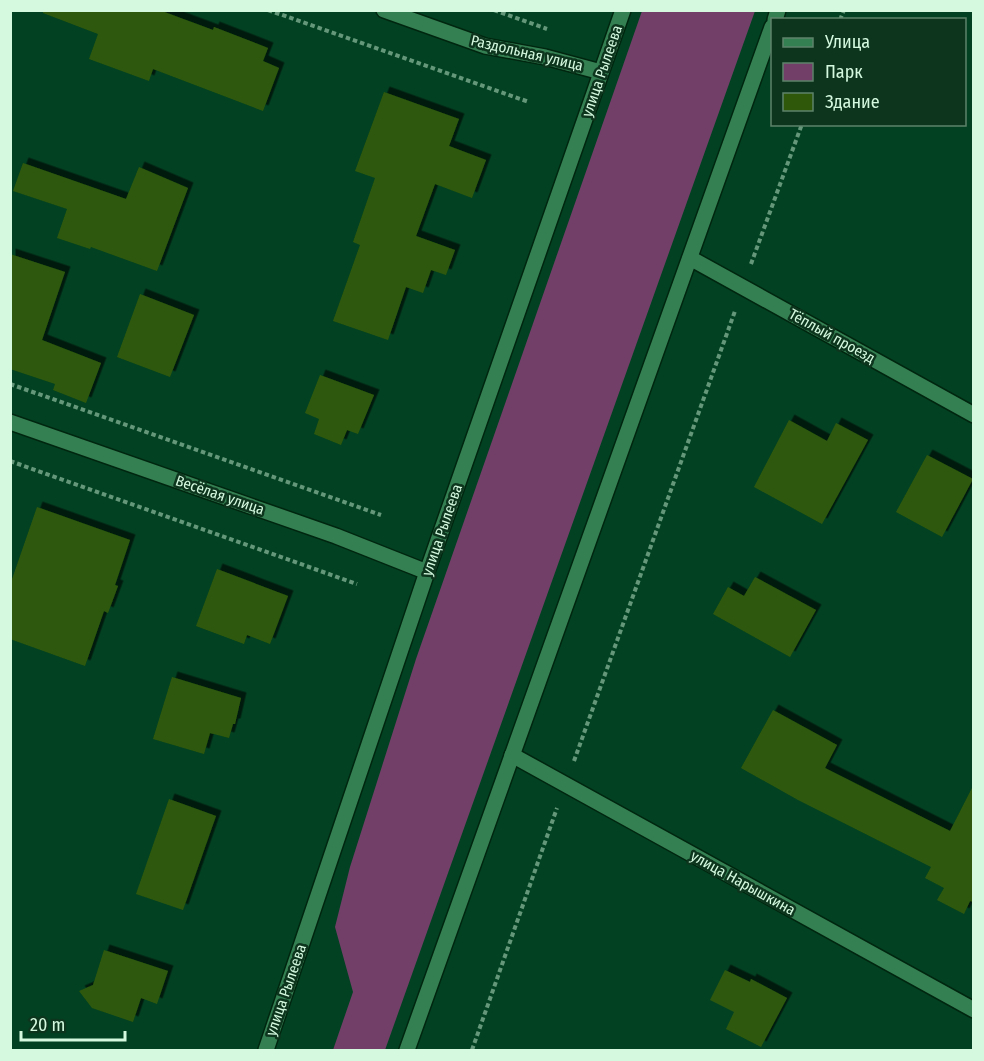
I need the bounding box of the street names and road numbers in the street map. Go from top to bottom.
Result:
street label: улица Рылеева [578,23,626,119]
street label: Раздольная улица [469,31,585,75]
street label: Тёплый проезд [786,305,878,367]
street label: Весёлая улица [173,471,267,519]
street label: улица Рылеева [418,482,466,578]
street label: улица Нарышкина [688,847,798,919]
street label: улица Рылеева [262,942,310,1038]

